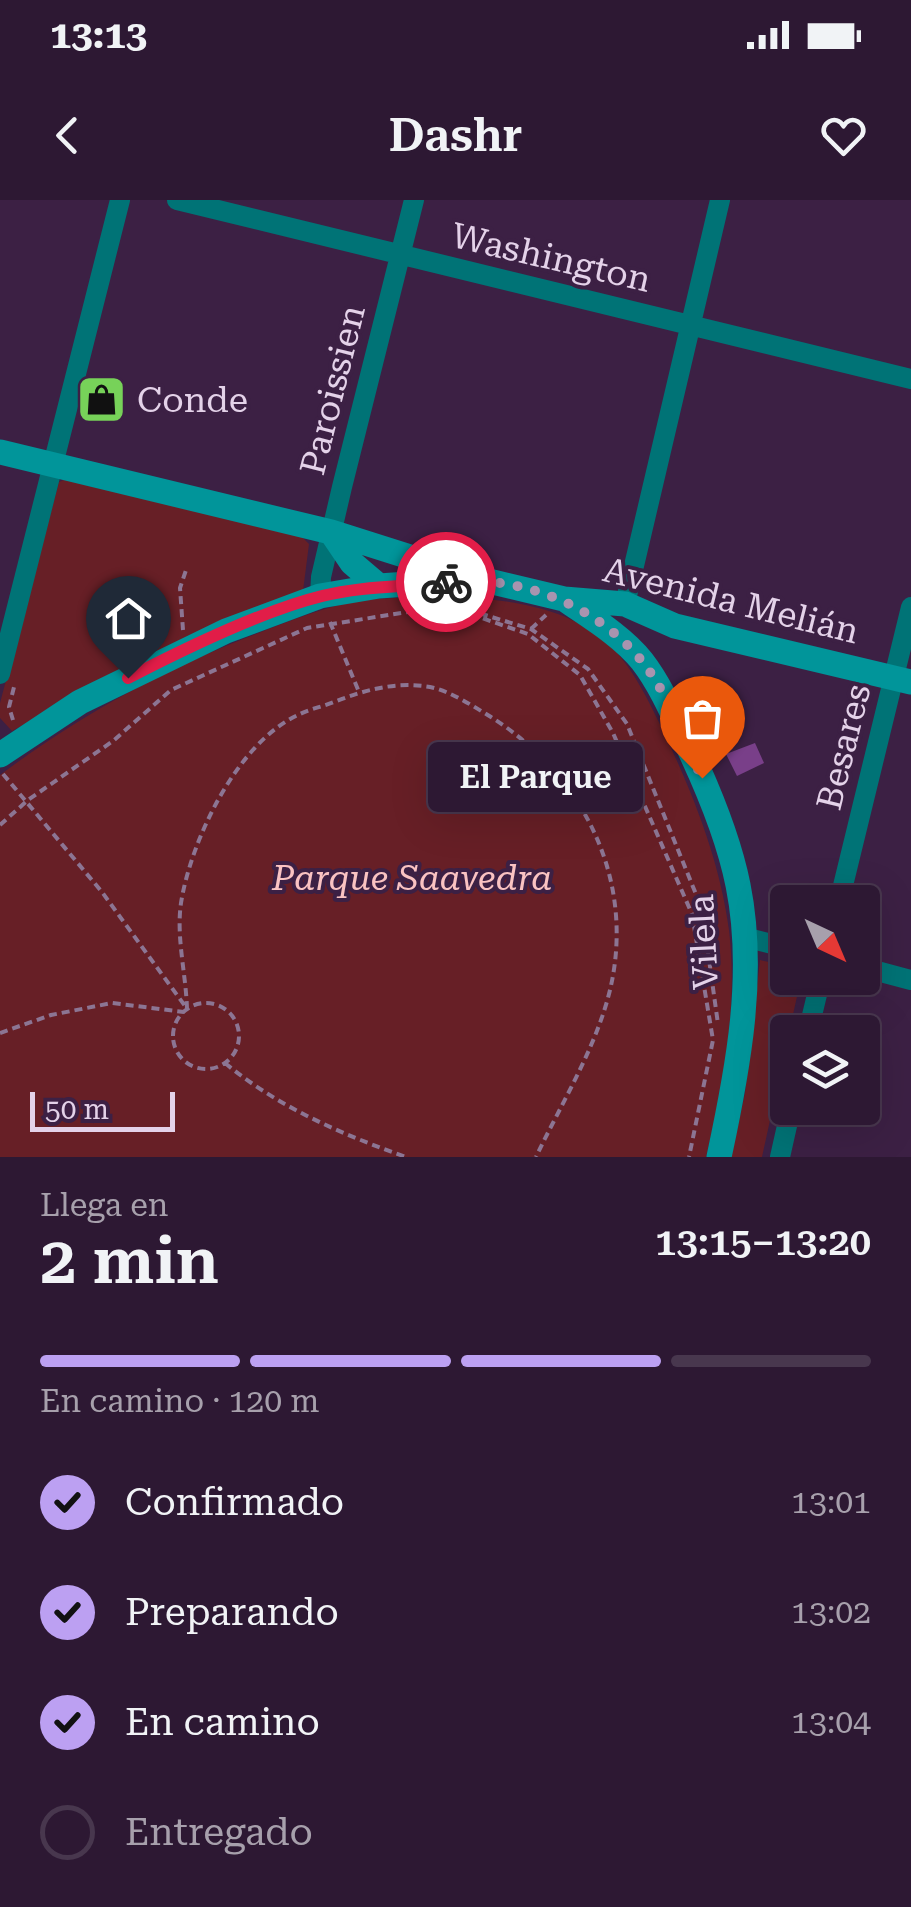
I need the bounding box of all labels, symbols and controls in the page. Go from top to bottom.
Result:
text: 13:13 [50,13,147,57]
icon: back [40,108,95,163]
icon: heart [816,108,871,163]
text: Dashr [389,109,522,162]
street label: Washington [447,215,655,301]
street label: Paroissien [292,301,374,479]
shop icon: Conde [76,374,128,426]
place label: Conde [137,380,248,421]
courier [396,532,496,632]
street label: Avenida Melián [599,549,863,653]
icon: bike [419,555,474,610]
pin [86,576,171,679]
icon: home [101,591,156,646]
pin [660,676,745,779]
street label: Besares [809,680,879,814]
icon: bag [675,691,730,746]
callout: El Parque [427,743,642,813]
text: El Parque [459,758,612,796]
park label: Parque Saavedra [271,858,552,899]
north arrow [770,885,880,995]
map controls [770,885,880,1125]
street label: Vilela [681,893,727,991]
button: layers [770,1015,880,1125]
scale bar [30,1087,175,1131]
text: 50 m [45,1093,109,1126]
text: Llega en [40,1186,168,1224]
text: 13:15–13:20 [655,1220,871,1264]
text: 2 min [40,1223,219,1299]
text: En camino · 120 m [40,1382,320,1420]
icon: check [40,1475,95,1530]
text: Confirmado [125,1480,344,1524]
text: 13:01 [791,1483,871,1521]
icon: check [40,1585,95,1640]
text: Preparando [125,1590,339,1634]
text: 13:02 [791,1593,871,1631]
icon: check [40,1695,95,1750]
text: En camino [125,1700,320,1744]
text: 13:04 [791,1703,871,1741]
text: Entregado [125,1810,313,1854]

